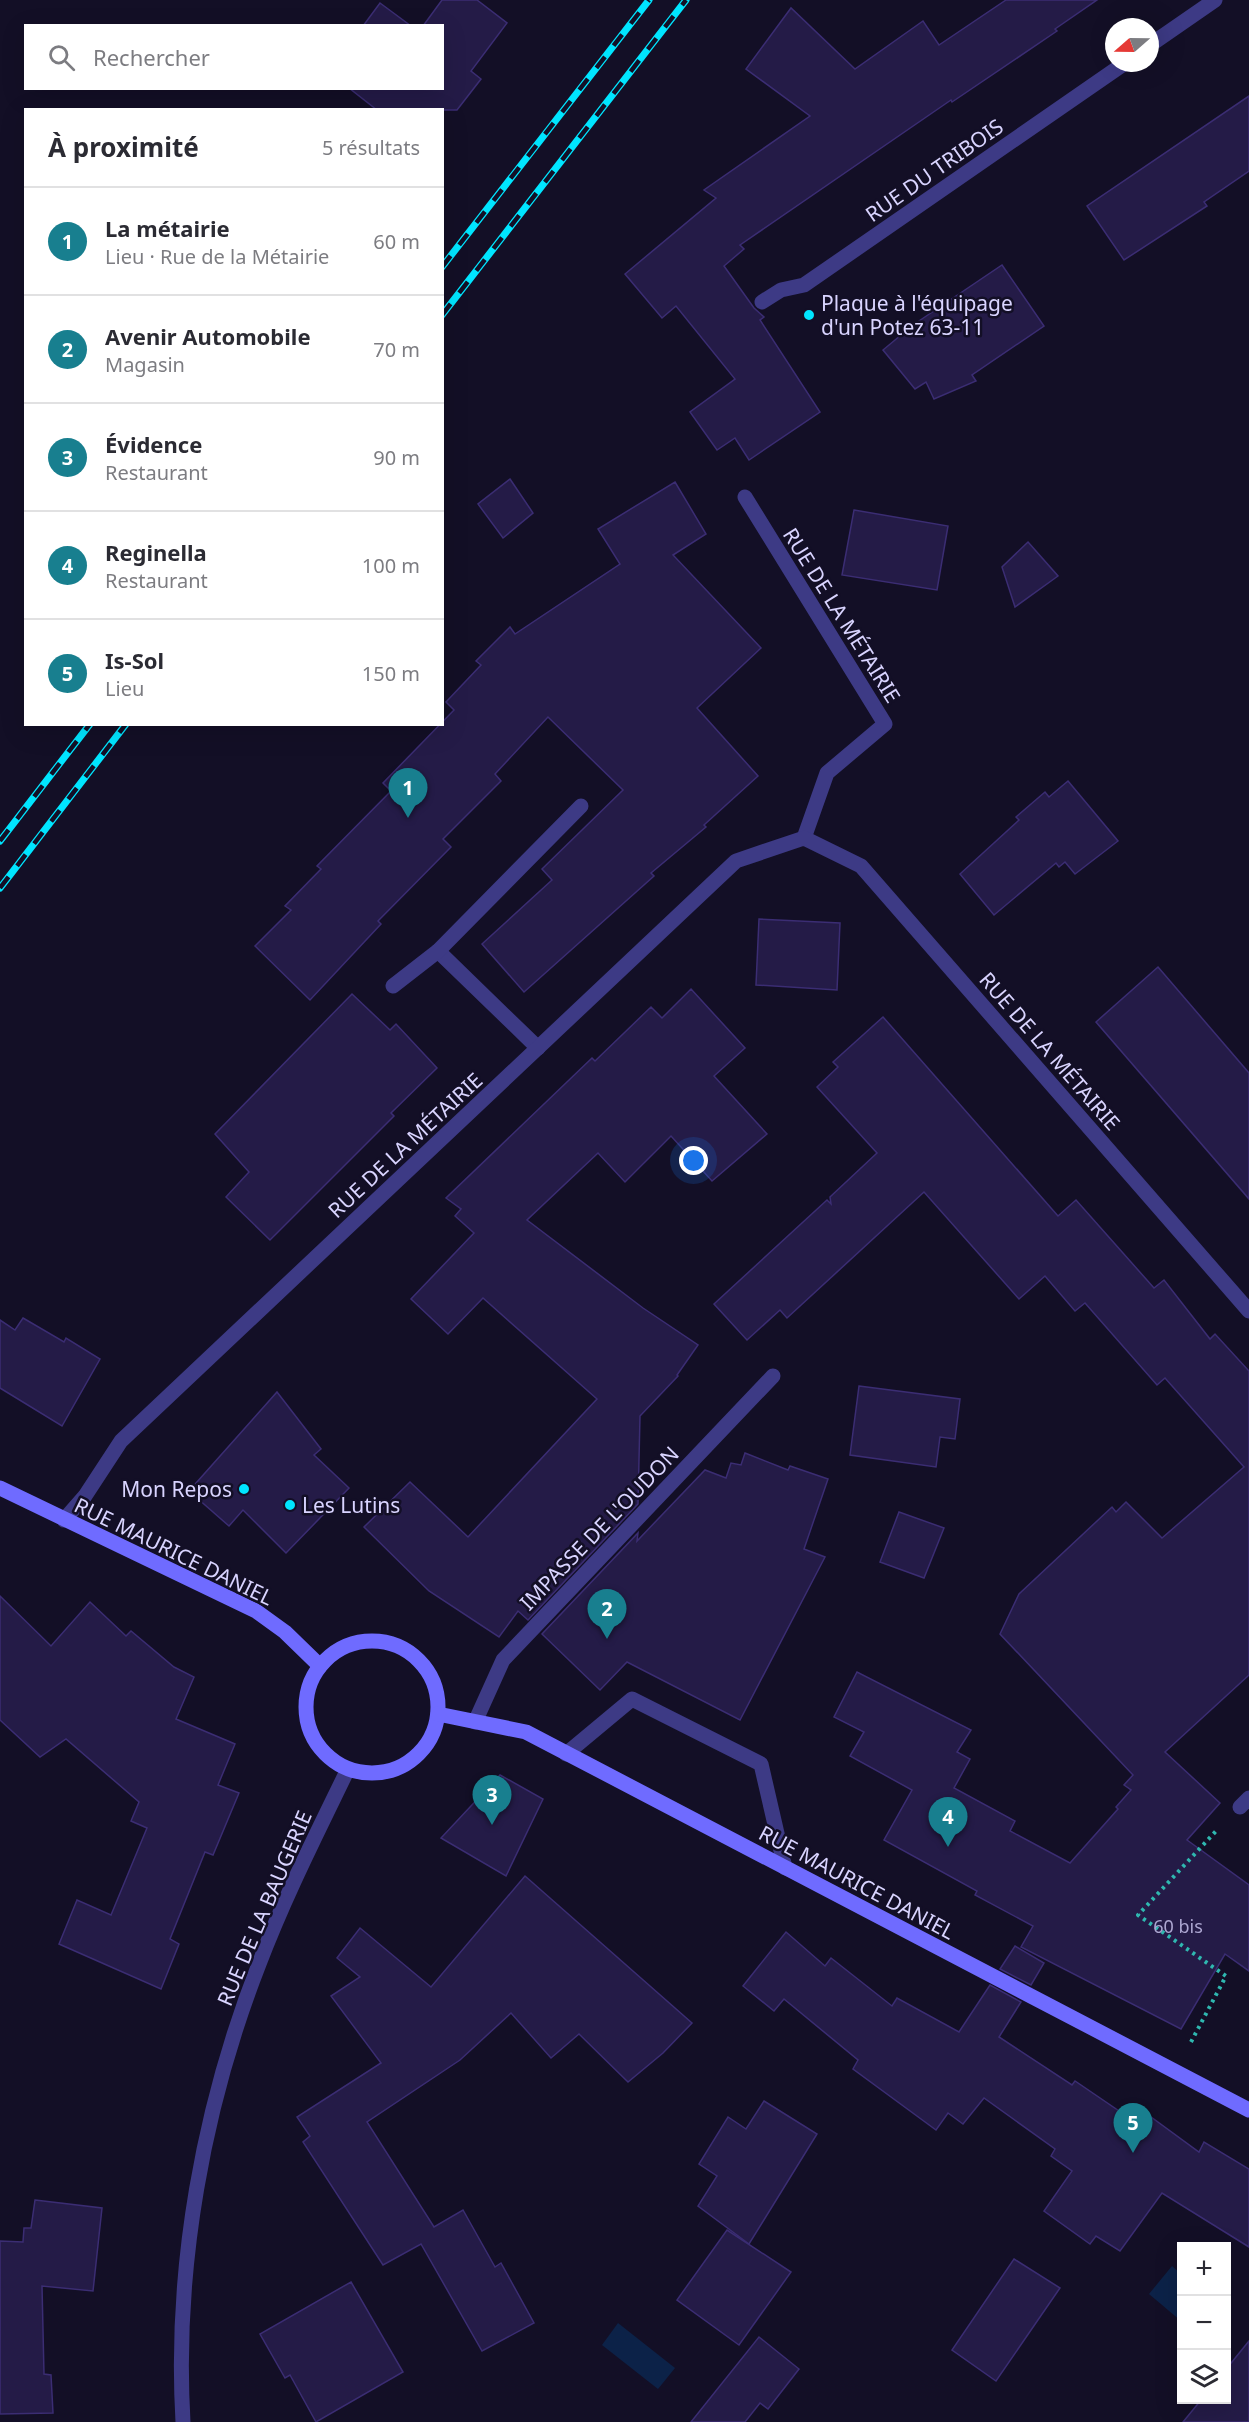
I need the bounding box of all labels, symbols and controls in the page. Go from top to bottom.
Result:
north arrow [1105,18,1159,72]
search box [24,24,444,90]
icon: search [45,41,78,74]
text: Rechercher [93,42,210,72]
street label: RUE DU TRIBOIS [860,112,1008,228]
text: À proximité [48,129,199,165]
text: 5 résultats [322,134,420,161]
text: La métairie [105,213,230,243]
text: 1 [62,228,73,255]
text: 60 m [373,228,420,255]
text: Lieu · Rue de la Métairie [105,243,329,270]
place label: Plaque à l'équipage d'un Potez 63-11 [821,289,1013,341]
marker: Plaque à l'équipage d'un Potez 63-11 [802,308,816,322]
text: Avenir Automobile [105,321,311,351]
text: 2 [62,336,73,363]
text: 70 m [373,336,420,363]
text: Magasin [105,351,185,378]
text: Évidence [105,429,202,459]
text: 3 [62,444,73,471]
text: 90 m [373,444,420,471]
text: Restaurant [105,459,208,486]
street label: RUE DE LA MÉTAIRIE [777,522,907,708]
text: Reginella [105,537,207,567]
text: 4 [62,552,73,579]
text: 100 m [362,552,420,579]
text: Restaurant [105,567,208,594]
text: Is-Sol [105,645,164,675]
text: 5 [62,660,73,687]
text: 150 m [362,660,420,687]
text: Lieu [105,675,144,702]
pin: 1 [388,768,428,818]
street label: RUE DE LA MÉTAIRIE [973,966,1127,1136]
street label: RUE DE LA MÉTAIRIE [322,1066,488,1224]
your location [679,1146,708,1175]
street label: IMPASSE DE L'OUDON [513,1440,685,1616]
place label: Mon Repos [121,1475,232,1503]
marker: Mon Repos [237,1482,251,1496]
street label: RUE MAURICE DANIEL [70,1491,278,1611]
place label: Les Lutins [302,1491,400,1519]
marker: Les Lutins [283,1498,297,1512]
pin: 2 [588,1590,626,1639]
pin: 3 [472,1776,512,1825]
pin: 4 [928,1798,968,1847]
street label: RUE DE LA BAUGERIE [210,1806,318,2010]
street label: RUE MAURICE DANIEL [754,1818,960,1946]
house number: 60 bis [1153,1914,1203,1938]
pin: 5 [1114,2104,1152,2153]
map controls [1177,2242,1231,2404]
button: + [1177,2242,1231,2296]
button: − [1177,2296,1231,2350]
button: layers [1177,2350,1231,2404]

